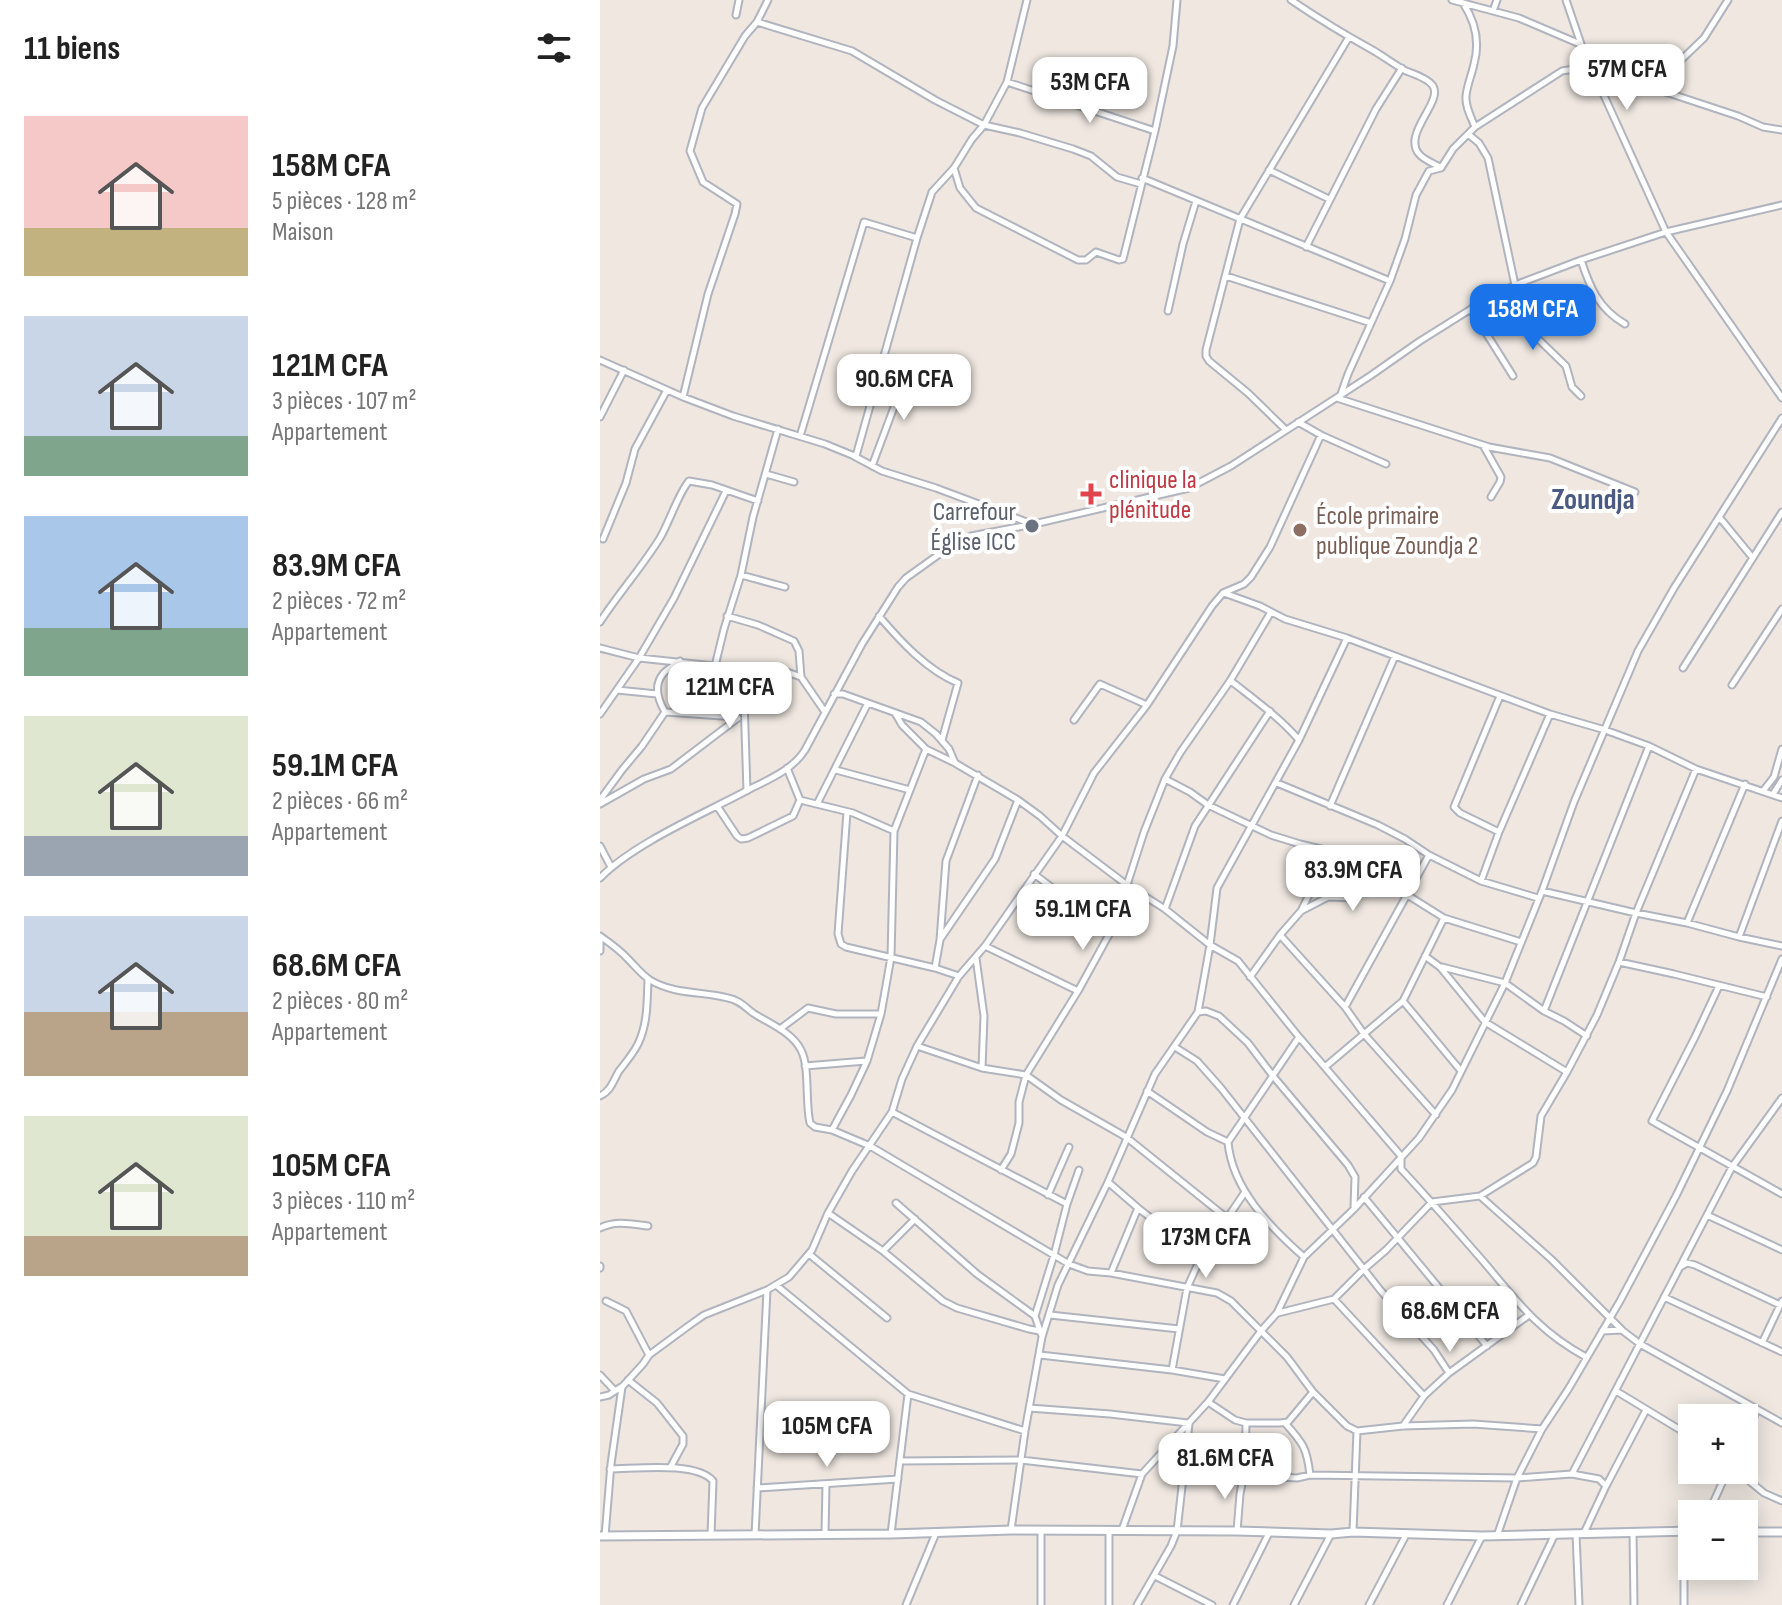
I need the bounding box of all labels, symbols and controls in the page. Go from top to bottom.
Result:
icon: filters [532,26,576,70]
text: 11 biens [24,28,120,69]
pin: 57M CFA [1553,44,1701,112]
text: 57M CFA [1587,54,1667,85]
pin: 53M CFA [1016,57,1164,125]
text: 53M CFA [1050,67,1130,98]
text: 158M CFA [272,145,390,186]
icon: home [88,148,184,244]
text: 5 pièces · 128 m² [272,186,417,217]
text: Maison [272,217,334,248]
pin: 158M CFA [1450,284,1616,352]
text: 158M CFA [1488,294,1578,325]
text: 121M CFA [272,345,388,386]
icon: home [88,348,184,444]
pin: 90.6M CFA [812,354,996,422]
text: 90.6M CFA [855,364,953,395]
text: 3 pièces · 107 m² [272,386,417,417]
text: Appartement [272,417,387,448]
place label: clinique la plénitude [1109,465,1197,526]
district label: Zoundja [1551,482,1635,518]
marker: clinique la plénitude [1080,483,1102,505]
place label: Carrefour Église ICC [930,497,1017,558]
place label: École primaire publique Zoundja 2 [1316,501,1478,562]
marker: Carrefour Église ICC [1023,517,1041,535]
marker: École primaire publique Zoundja 2 [1291,521,1309,539]
text: 83.9M CFA [272,545,400,586]
icon: home [88,548,184,644]
text: 2 pièces · 72 m² [272,586,406,617]
text: Appartement [272,617,387,648]
pin: 121M CFA [647,662,813,730]
text: 121M CFA [686,672,774,703]
text: 59.1M CFA [272,745,398,786]
icon: home [88,748,184,844]
text: 2 pièces · 66 m² [272,786,408,817]
text: Appartement [272,817,387,848]
pin: 83.9M CFA [1261,845,1445,913]
text: 83.9M CFA [1304,855,1402,886]
pin: 59.1M CFA [991,884,1175,952]
text: 59.1M CFA [1035,894,1131,925]
text: 68.6M CFA [272,945,401,986]
icon: home [88,948,184,1044]
text: 2 pièces · 80 m² [272,986,408,1017]
text: Appartement [272,1017,387,1048]
text: 105M CFA [272,1145,390,1186]
icon: home [88,1148,184,1244]
text: 3 pièces · 110 m² [272,1186,415,1217]
pin: 173M CFA [1123,1212,1289,1280]
text: Appartement [272,1217,387,1248]
text: 173M CFA [1161,1222,1251,1253]
pin: 68.6M CFA [1358,1286,1542,1354]
text: 68.6M CFA [1401,1296,1499,1327]
pin: 105M CFA [744,1401,910,1469]
map controls [1678,1404,1758,1580]
button: + [1678,1404,1758,1484]
text: 105M CFA [782,1411,872,1442]
pin: 81.6M CFA [1133,1433,1317,1501]
text: 81.6M CFA [1176,1443,1274,1474]
button: − [1678,1500,1758,1580]

